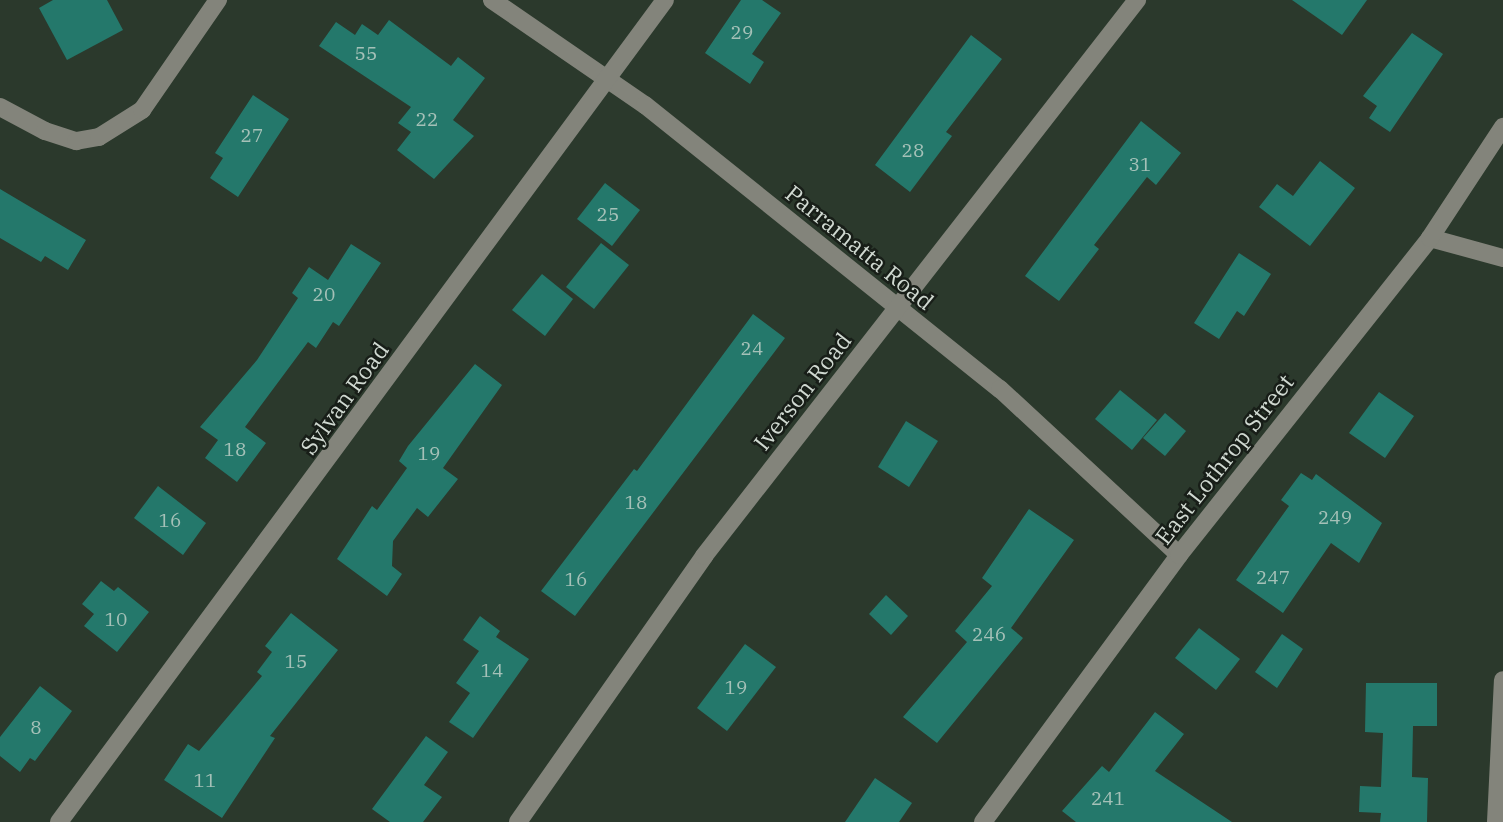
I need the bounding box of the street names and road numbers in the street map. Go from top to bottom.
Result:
street label: Parramatta Road [780,179,940,315]
street label: Iverson Road [748,327,856,455]
street label: Sylvan Road [294,336,394,460]
street label: East Lothrop Street [1149,369,1299,549]

